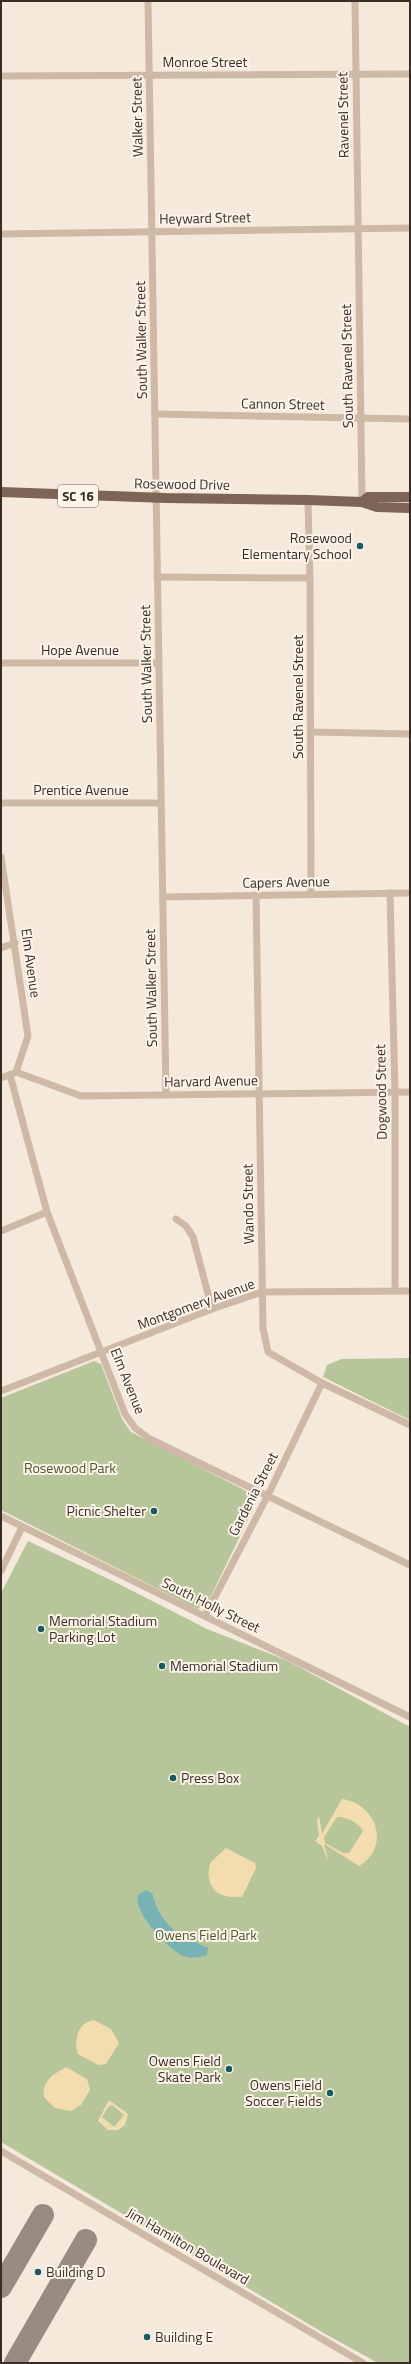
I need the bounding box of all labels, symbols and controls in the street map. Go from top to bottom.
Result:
street label: Monroe Street [163,51,248,72]
street label: Ravenel Street [331,72,354,158]
street label: Walker Street [125,77,148,157]
street label: Heyward Street [159,206,251,229]
street label: South Walker Street [129,281,152,399]
street label: South Ravenel Street [335,304,358,428]
street label: Cannon Street [241,392,325,415]
street label: Rosewood Drive [134,472,230,495]
road number: SC 16 [58,485,98,507]
place label: Rosewood Elementary School [242,527,352,564]
marker: Rosewood Elementary School [355,541,365,551]
street label: South Walker Street [134,605,157,723]
street label: South Ravenel Street [287,635,308,759]
street label: Hope Avenue [41,639,119,660]
street label: Prentice Avenue [33,779,129,800]
street label: Capers Avenue [242,870,330,893]
street label: Elm Avenue [16,927,47,999]
street label: South Walker Street [139,929,162,1047]
street label: Dogwood Street [369,1044,392,1140]
street label: Harvard Avenue [164,1069,258,1092]
street label: Wando Street [236,1163,259,1245]
street label: Montgomery Avenue [134,1273,257,1334]
street label: Elm Avenue [106,1345,151,1417]
street label: Gardenia Street [222,1448,283,1539]
park label: Rosewood Park [24,1457,116,1478]
place label: Picnic Shelter [67,1500,146,1521]
marker: Picnic Shelter [149,1506,159,1516]
street label: South Holly Street [158,1572,264,1637]
place label: Memorial Stadium Parking Lot [49,1610,157,1647]
marker: Memorial Stadium Parking Lot [36,1624,46,1634]
place label: Memorial Stadium [170,1655,278,1676]
marker: Memorial Stadium [157,1661,167,1671]
place label: Press Box [181,1767,240,1788]
marker: Press Box [168,1773,178,1783]
park label: Owens Field Park [155,1924,257,1945]
place label: Owens Field Skate Park [149,2050,221,2087]
marker: Owens Field Skate Park [224,2064,234,2074]
place label: Owens Field Soccer Fields [245,2074,322,2111]
marker: Owens Field Soccer Fields [325,2088,335,2098]
street label: Jim Hamilton Boulevard [123,2202,254,2289]
place label: Building D [46,2261,106,2282]
marker: Building D [33,2267,43,2277]
place label: Building E [155,2326,214,2347]
marker: Building E [142,2332,152,2342]

